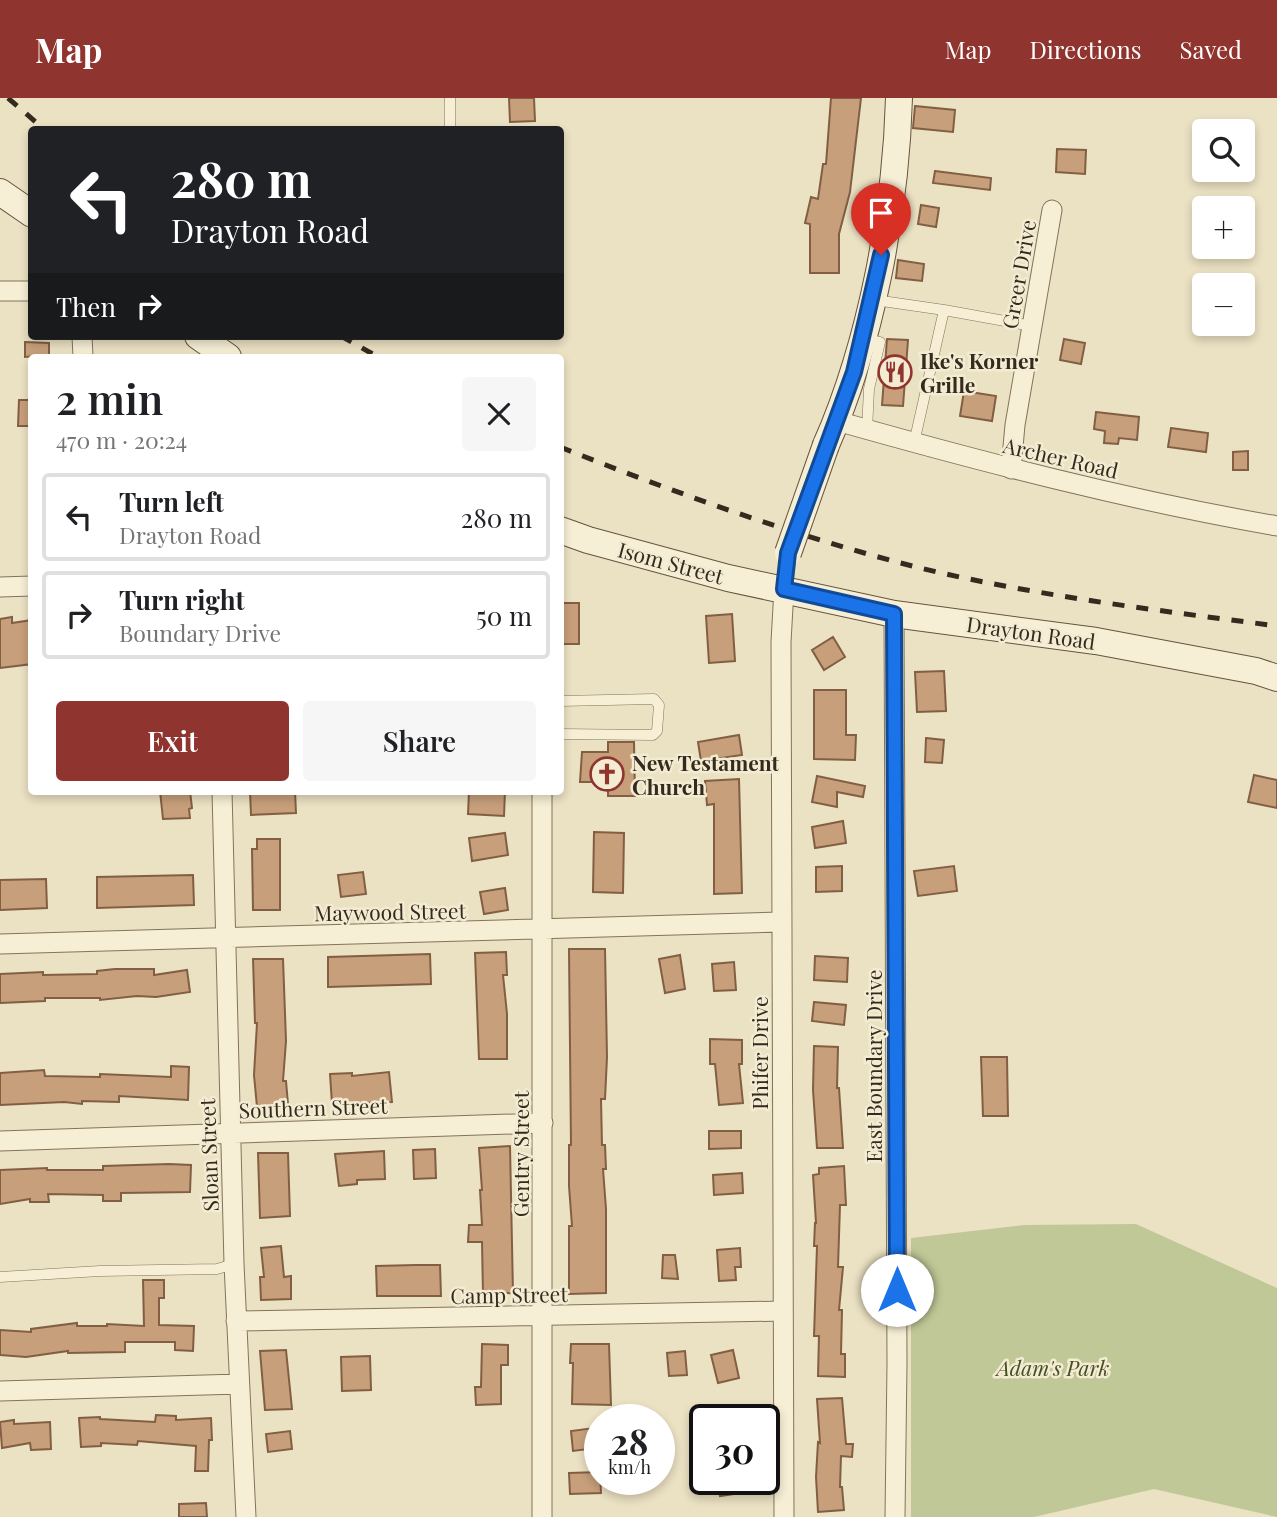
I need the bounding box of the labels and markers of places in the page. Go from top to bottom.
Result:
pin [851,183,911,255]
place label: Ike's Korner Grille [920,346,1038,398]
restaurant icon: Ike's Korner Grille [876,353,914,391]
place label: New Testament Church [632,748,780,800]
church icon: New Testament Church [588,755,626,793]

